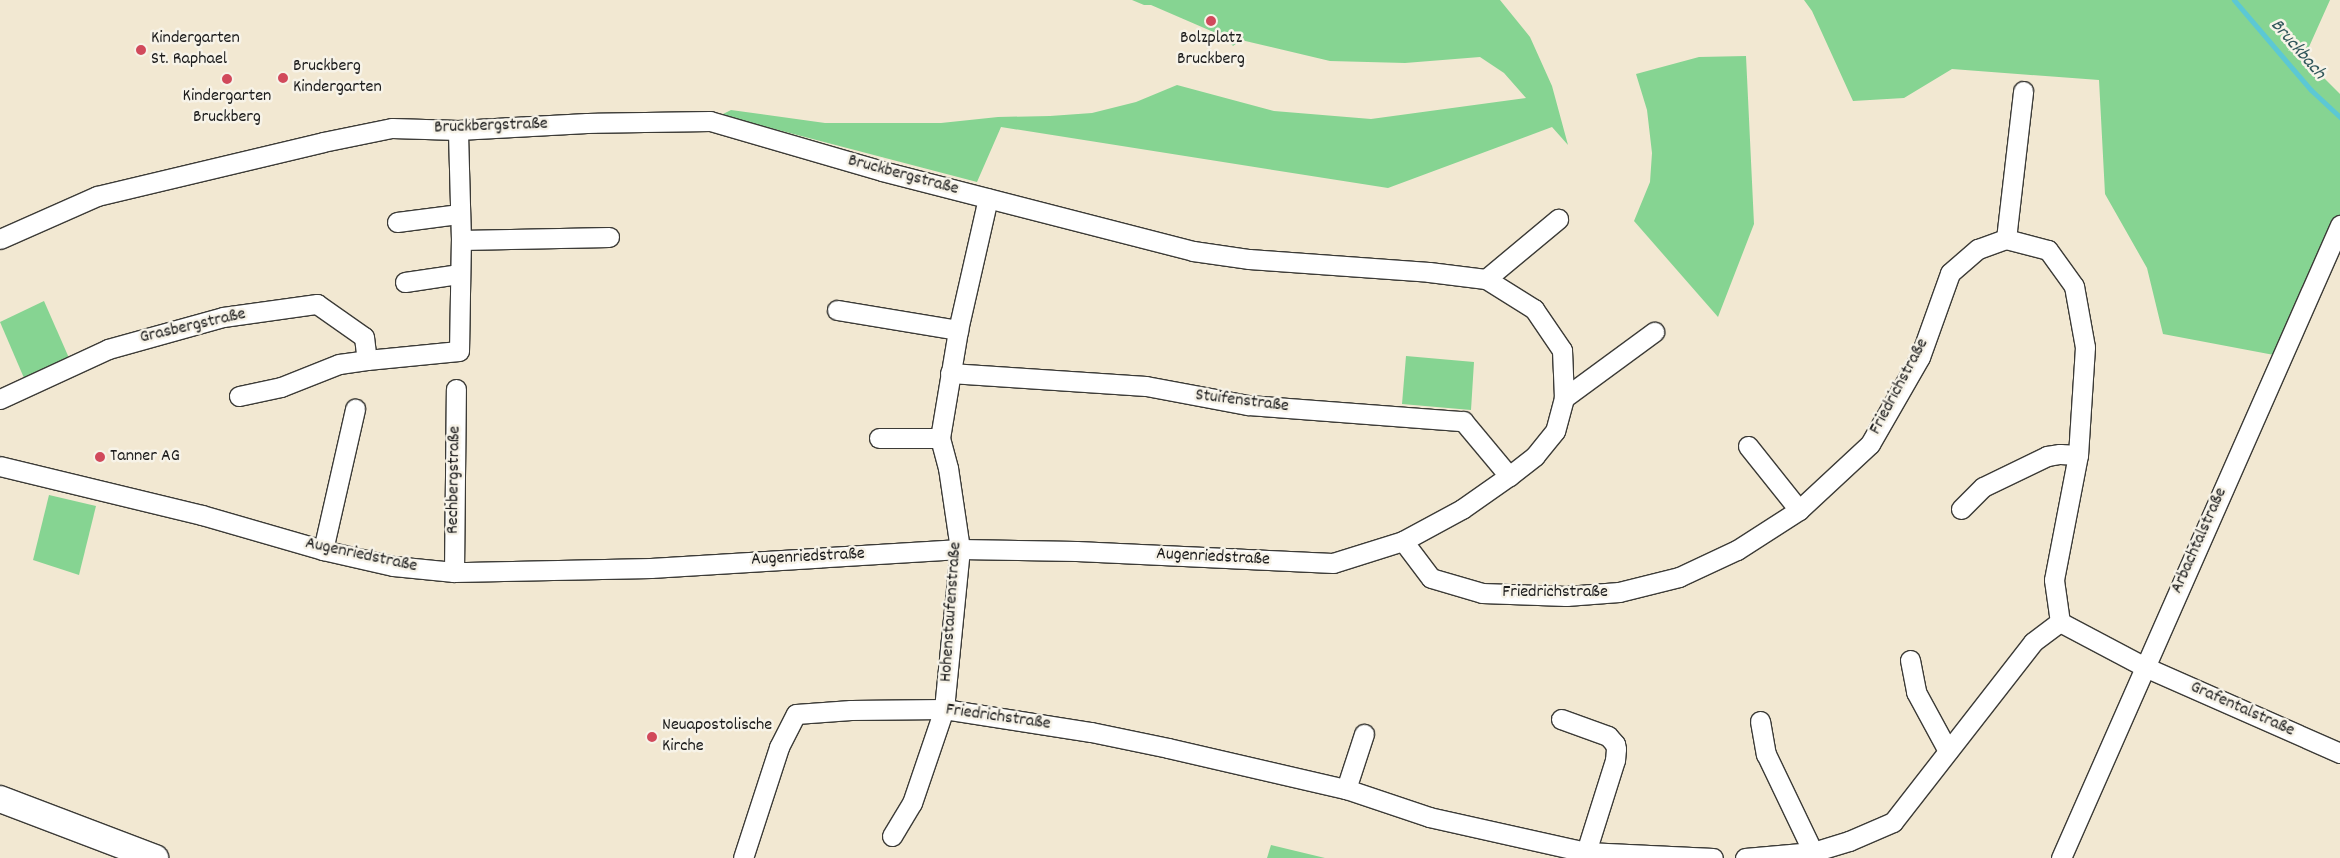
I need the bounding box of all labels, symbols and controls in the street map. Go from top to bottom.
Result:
marker: Bolzplatz Bruckberg [1205,15,1217,27]
water label: Bruckbach [2264,15,2330,85]
place label: Kindergarten St. Raphael [151,29,240,72]
place label: Bolzplatz Bruckberg [1177,29,1245,72]
marker: Kindergarten St. Raphael [135,44,147,56]
place label: Bruckberg Kindergarten [293,57,382,100]
marker: Bruckberg Kindergarten [277,72,289,84]
marker: Kindergarten Bruckberg [221,73,233,85]
place label: Kindergarten Bruckberg [183,87,271,130]
street label: Bruckbergstraße [434,114,548,140]
street label: Bruckbergstraße [845,151,961,201]
street label: Grasbergstraße [138,304,248,350]
street label: Friedrichstraße [1866,335,1934,439]
street label: Stuifenstraße [1194,386,1290,418]
street label: Rechbergstraße [443,426,467,534]
place label: Tanner AG [110,446,180,468]
marker: Tanner AG [94,451,106,463]
street label: Arbachtalstraße [2167,485,2233,597]
street label: Augenriedstraße [303,534,419,578]
street label: Hohenstaufenstraße [936,541,968,683]
street label: Augenriedstraße [751,544,865,572]
street label: Augenriedstraße [1156,544,1270,572]
street label: Friedrichstraße [1502,582,1608,604]
street label: Grafentalstraße [2186,677,2298,743]
street label: Friedrichstraße [944,700,1052,736]
place label: Neuapostolische Kirche [662,716,772,759]
marker: Neuapostolische Kirche [646,731,658,743]

